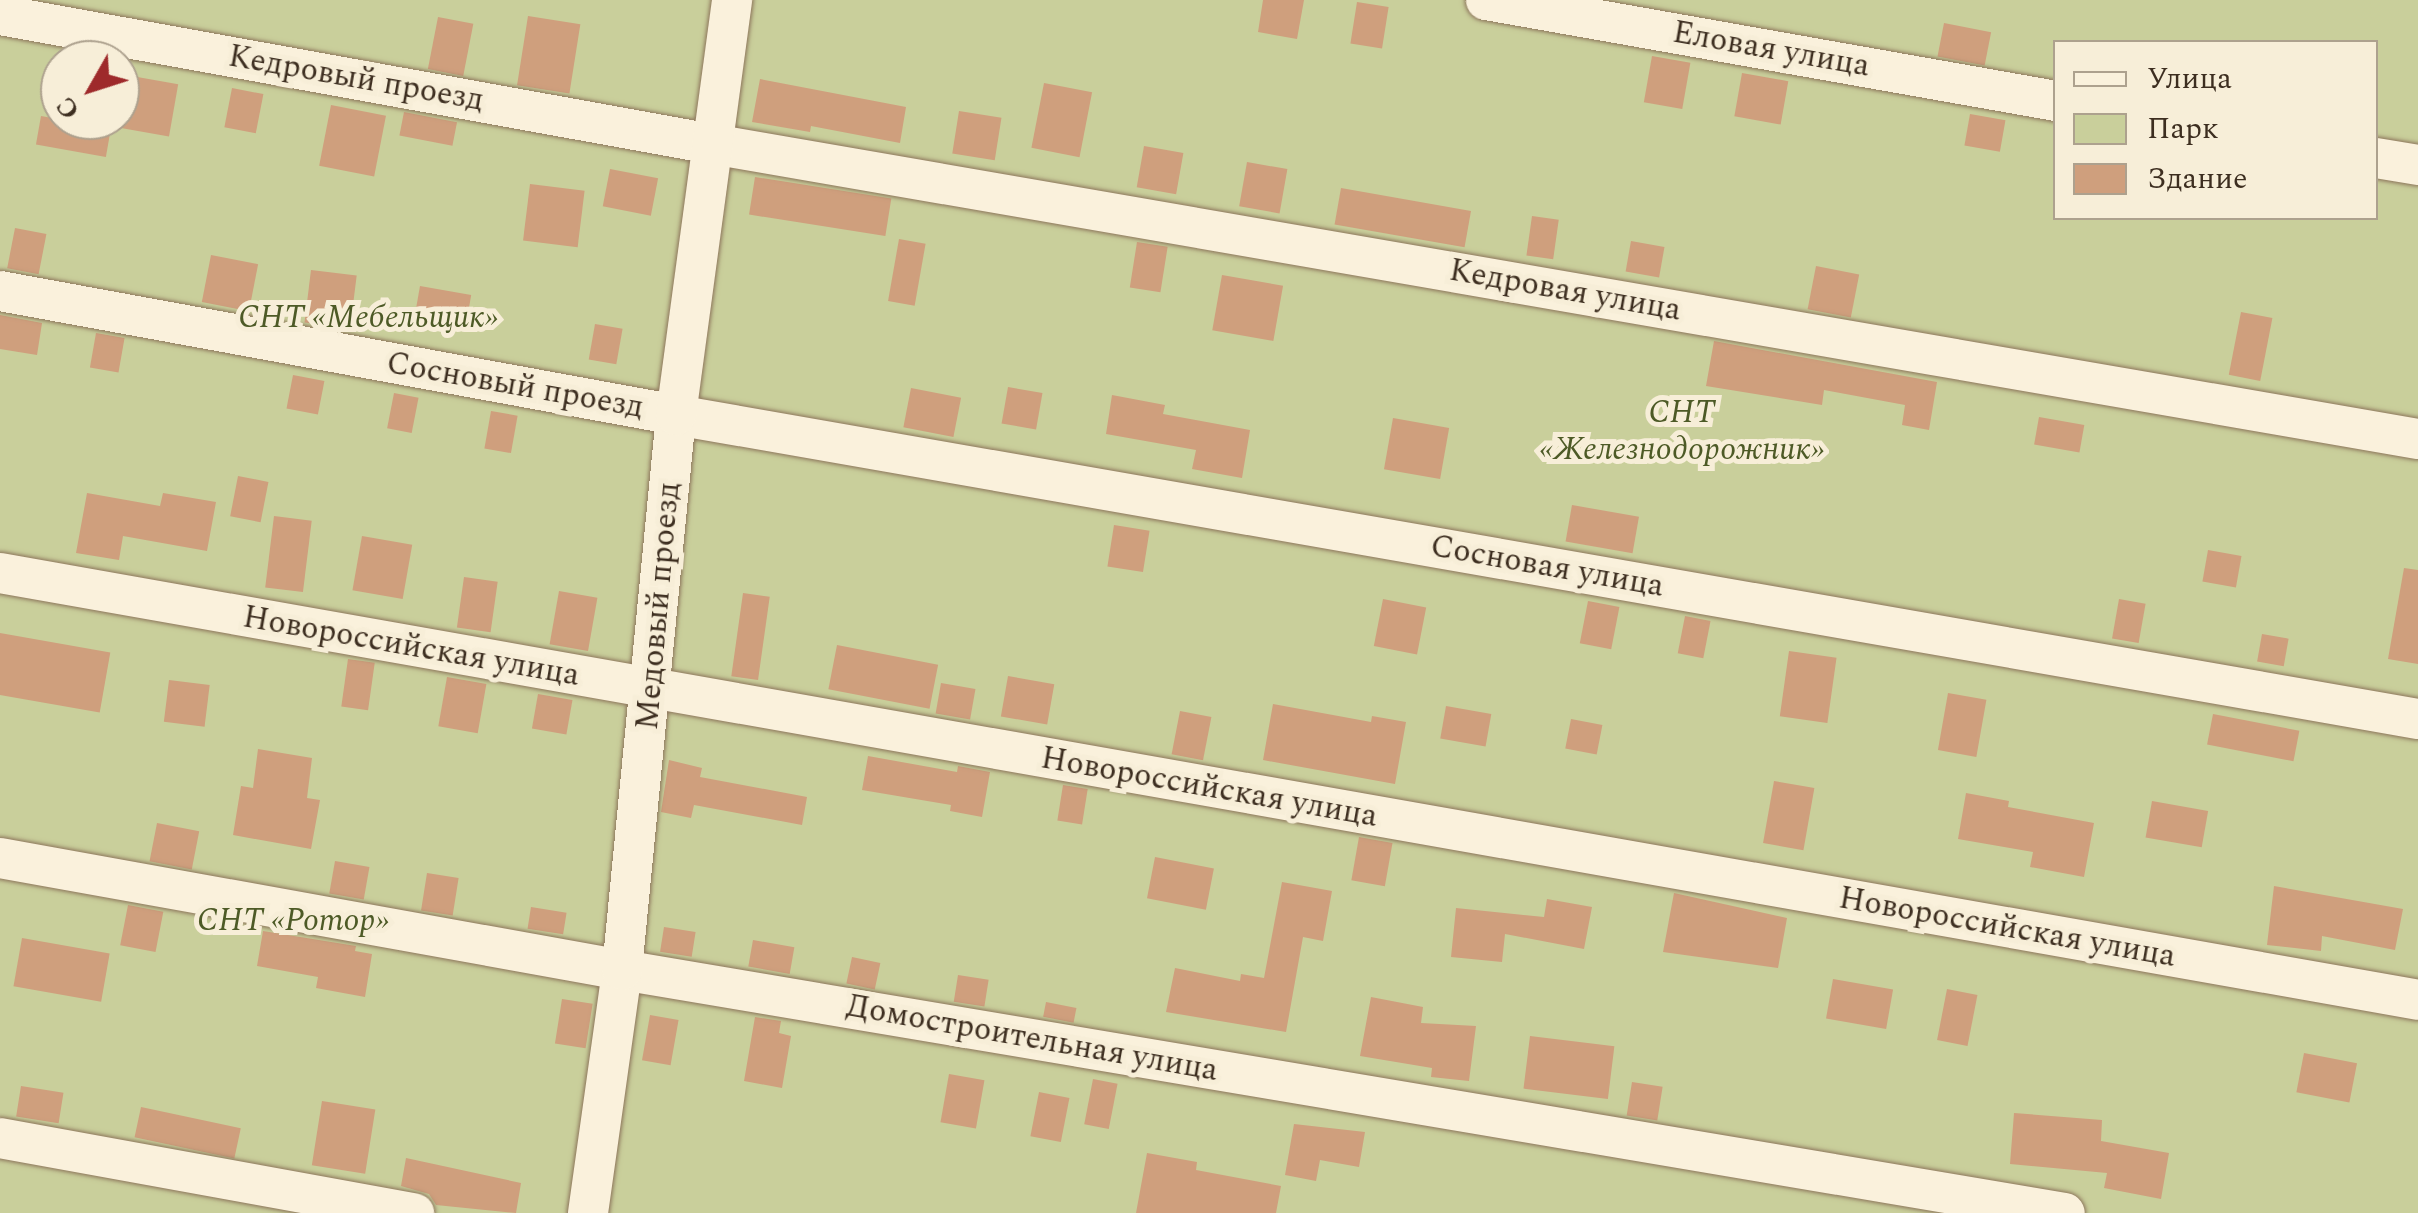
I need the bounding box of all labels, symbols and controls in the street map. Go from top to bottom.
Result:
street label: Еловая улица [1670,14,1872,86]
street label: Кедровый проезд [225,38,487,120]
north arrow [40,40,140,140]
legend [2053,40,2378,220]
text: Улица [2147,56,2232,102]
text: С [45,87,91,129]
text: Парк [2147,106,2219,152]
text: Здание [2147,156,2248,202]
street label: Кедровая улица [1446,252,1684,330]
park label: СНТ «Мебельщик» [238,299,498,337]
street label: Сосновый проезд [383,344,647,428]
park label: СНТ «Железнодорожник» [1540,395,1824,470]
street label: Медовый проезд [629,480,689,732]
street label: Сосновая улица [1427,528,1667,606]
street label: Новороссийская улица [240,598,582,696]
street label: Новороссийская улица [1038,739,1380,837]
street label: Новороссийская улица [1836,879,2178,977]
park label: СНТ «Ротор» [197,902,389,940]
street label: Домостроительная улица [843,987,1221,1091]

